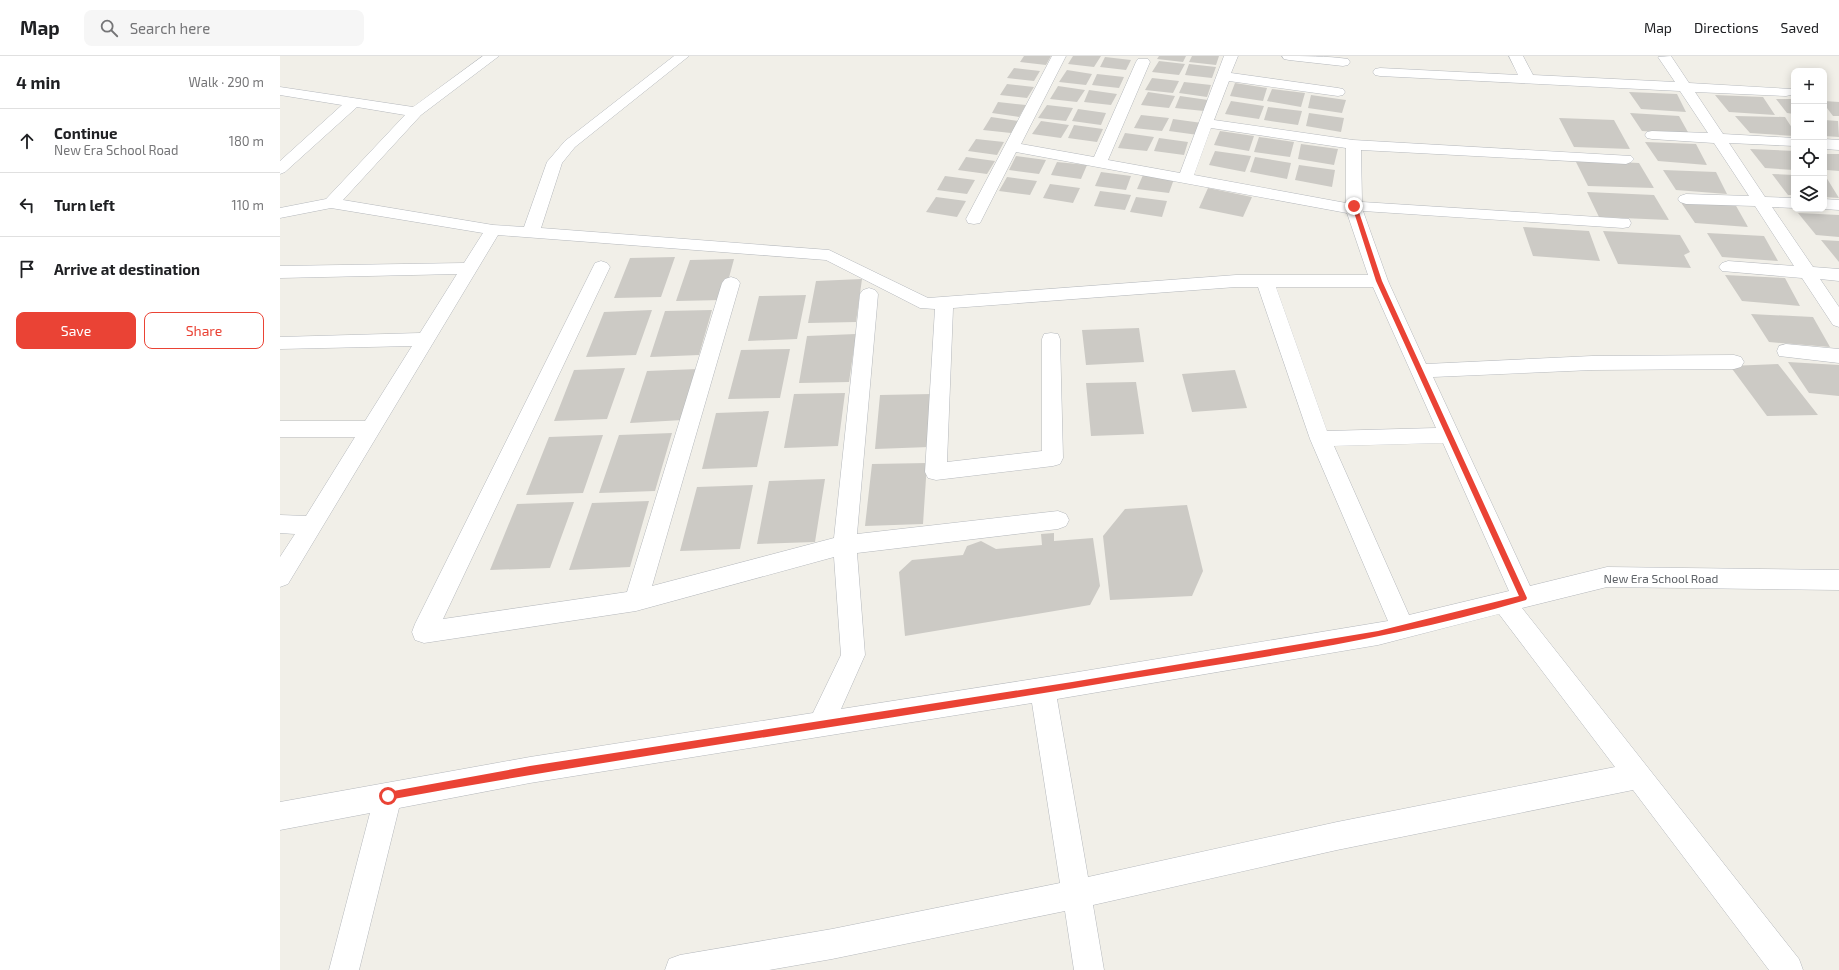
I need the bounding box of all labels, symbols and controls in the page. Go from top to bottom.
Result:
search box [84,10,364,46]
text: Map [20,16,60,39]
icon: search [98,17,120,39]
text: Search here [130,19,210,37]
text: Map [1644,19,1672,36]
text: Directions [1694,19,1759,36]
text: Saved [1781,19,1819,36]
map controls [1791,68,1827,212]
button: + [1791,68,1827,104]
text: 4 min [16,72,60,92]
text: Walk · 290 m [189,74,264,90]
button: − [1791,104,1827,140]
text: Continue [54,124,117,142]
icon: ahead [16,130,38,152]
text: 180 m [229,133,264,149]
button: locate [1791,140,1827,176]
text: New Era School Road [54,142,178,158]
button: layers [1791,176,1827,212]
icon: left [16,194,38,216]
text: Turn left [54,196,115,214]
text: 110 m [232,197,264,213]
route end [1345,197,1363,215]
icon: arrive [16,258,38,280]
text: Arrive at destination [54,260,200,278]
button: Save [16,312,136,349]
button: Share [144,312,264,349]
street label: New Era School Road [1604,571,1718,585]
route start [379,787,397,805]

